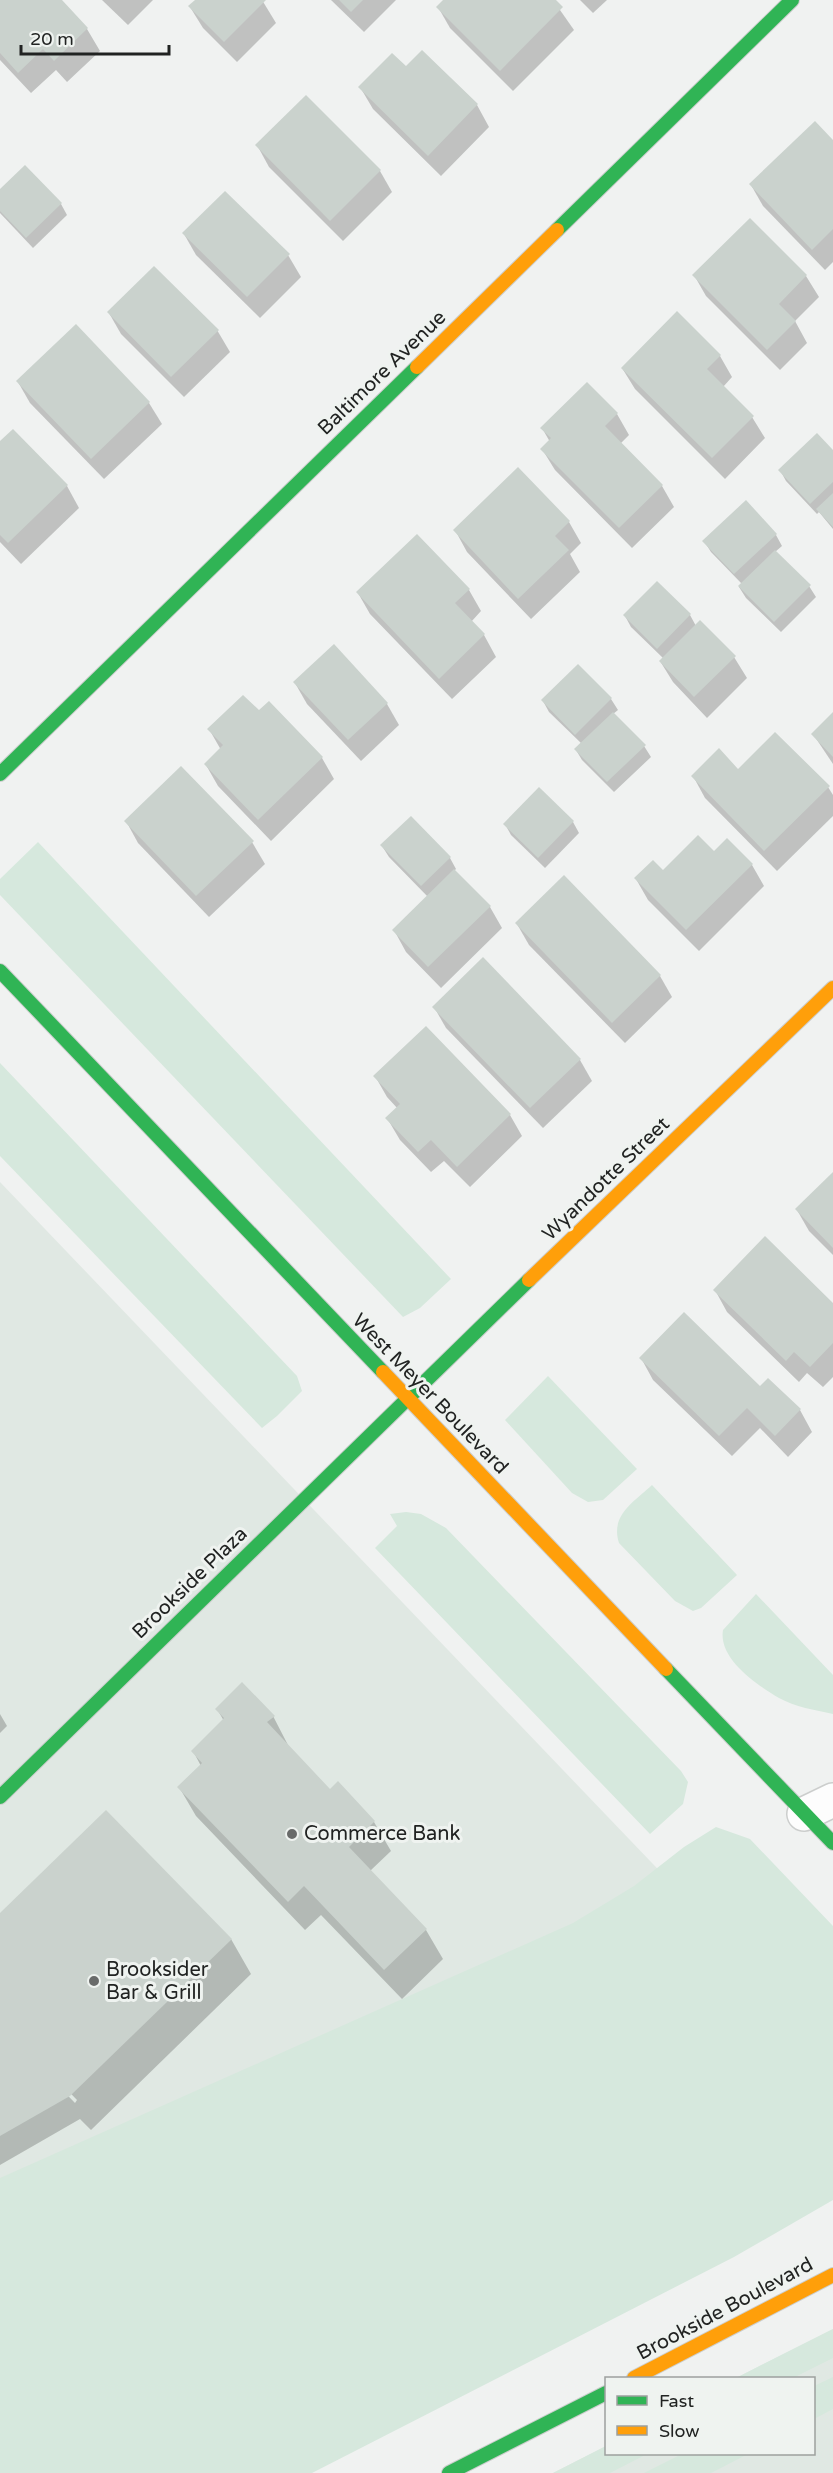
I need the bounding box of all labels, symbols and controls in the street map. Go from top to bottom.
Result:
scale bar [21,18,170,56]
text: 20 m [30,28,74,50]
street label: Baltimore Avenue [313,306,451,440]
street label: Wyandotte Street [537,1112,675,1246]
street label: West Meyer Boulevard [347,1309,513,1479]
street label: Brookside Plaza [127,1522,253,1644]
place label: Commerce Bank [304,1822,461,1846]
marker: Commerce Bank [285,1827,299,1841]
place label: Brooksider Bar & Grill [106,1958,209,2005]
marker: Brooksider Bar & Grill [87,1974,101,1988]
street label: Brookside Boulevard [633,2252,817,2366]
legend [605,2377,815,2455]
text: Fast [659,2390,694,2412]
text: Slow [659,2420,700,2442]

